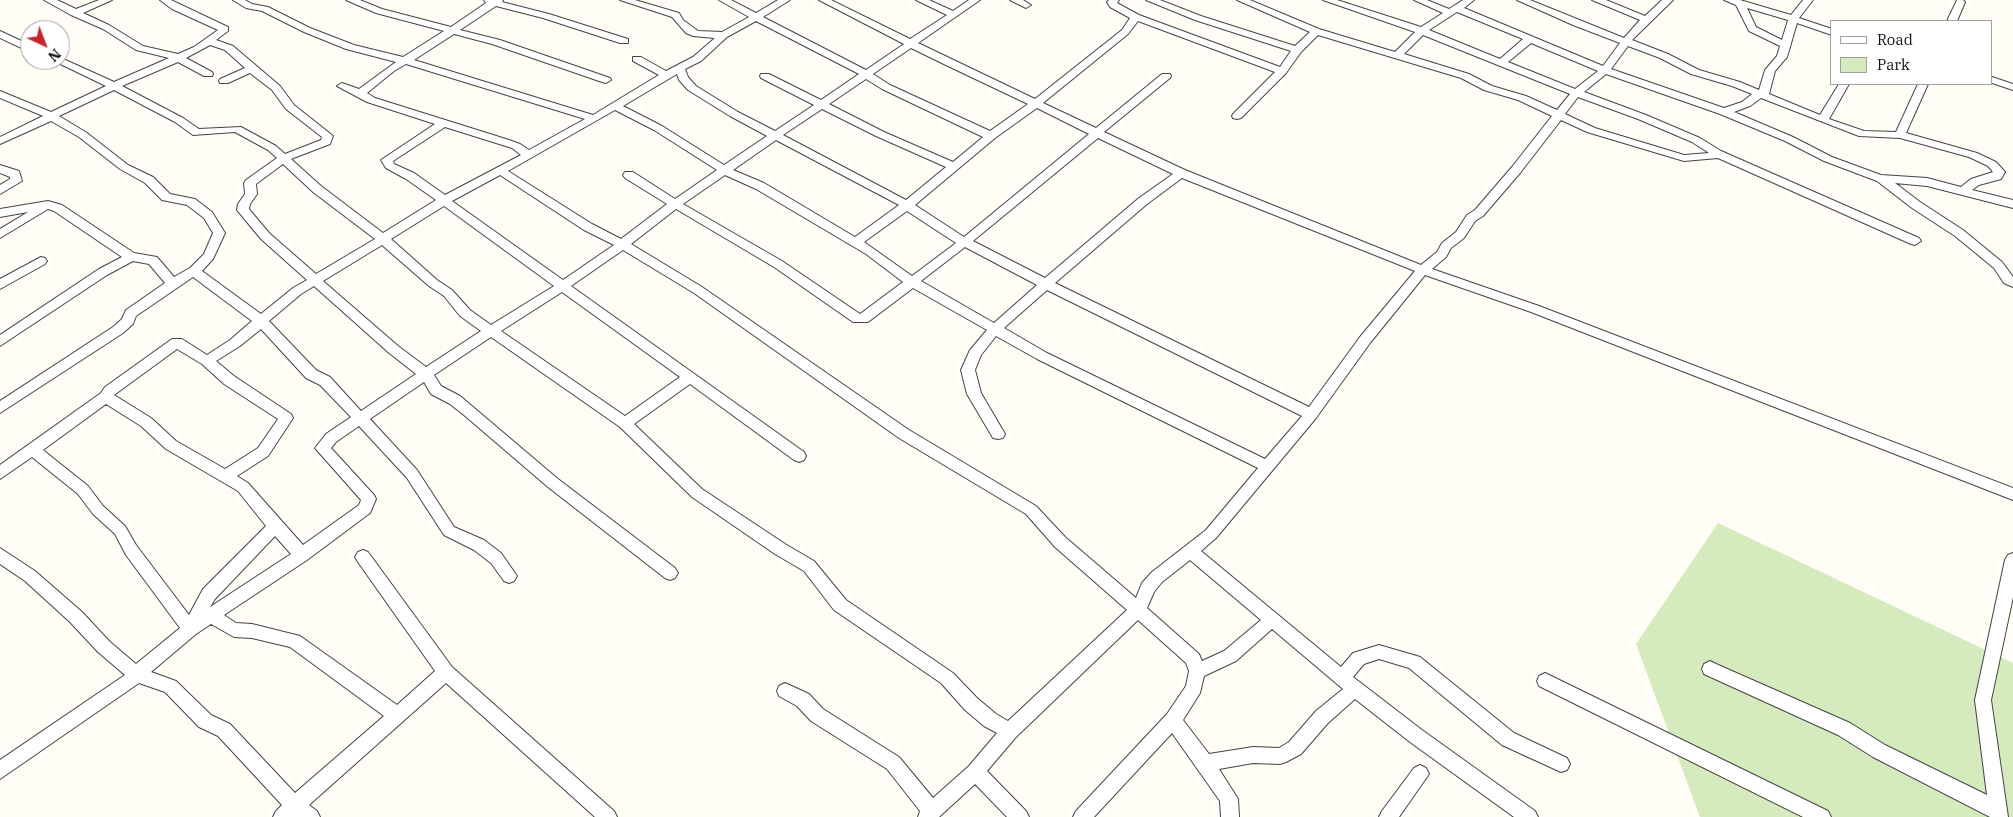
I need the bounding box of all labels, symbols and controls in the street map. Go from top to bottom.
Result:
north arrow [20,20,70,70]
legend [1830,20,1993,85]
text: Road [1877,30,1913,49]
text: N [44,45,65,66]
text: Park [1877,55,1910,74]

